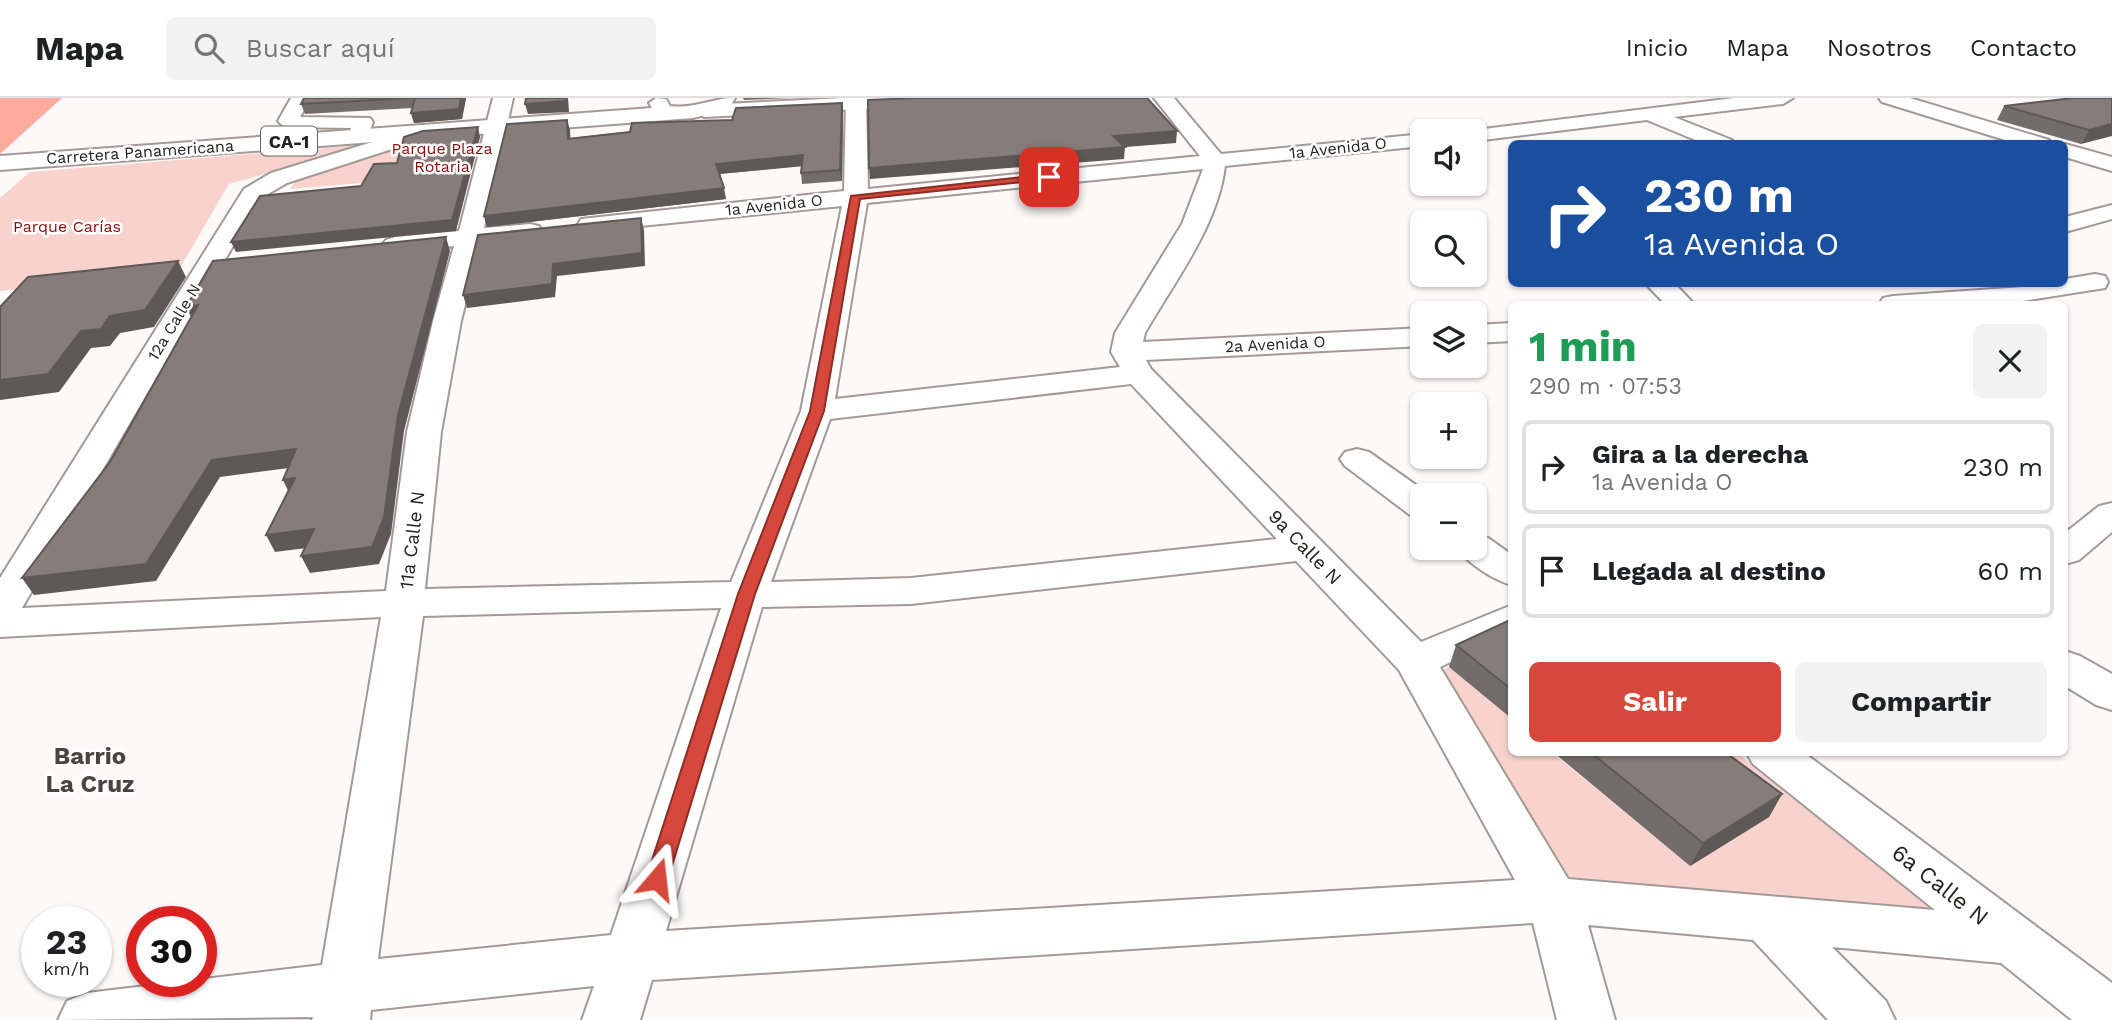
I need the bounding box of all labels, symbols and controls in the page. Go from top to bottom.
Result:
search box [166,17,656,80]
text: Mapa [35,29,124,68]
icon: search [190,29,228,67]
text: Buscar aquí [246,33,395,63]
text: Inicio [1626,34,1688,62]
text: Mapa [1726,34,1789,62]
text: Nosotros [1827,34,1932,62]
text: Contacto [1970,34,2077,62]
map controls [1410,119,1487,560]
button: sound [1410,119,1487,196]
road number: CA-1 [261,126,317,156]
street label: 1a Avenida O [1288,133,1388,163]
street label: Carretera Panamericana [45,136,235,168]
park label: Parque Plaza Rotaria [392,139,493,176]
pin [1019,147,1079,207]
icon: arrive [1030,158,1068,196]
text: 230 m [1644,166,1794,224]
icon: right [1529,168,1620,259]
street label: 1a Avenida O [724,190,824,220]
button: search [1410,210,1487,287]
park label: Parque Carías [13,217,121,236]
text: 1a Avenida O [1644,225,1839,263]
street label: 12a Calle N [144,280,204,364]
button: layers [1410,301,1487,378]
text: 1 min [1529,322,1637,371]
button: close [1973,324,2047,398]
street label: 2a Avenida O [1224,332,1326,356]
text: 290 m · 07:53 [1529,373,1682,400]
button: + [1410,392,1487,469]
text: Gira a la derecha [1592,439,1808,469]
icon: right [1533,448,1571,486]
text: 230 m [1963,452,2043,482]
text: 1a Avenida O [1592,469,1732,496]
button: − [1410,483,1487,560]
street label: 11a Calle N [395,490,429,590]
street label: 9a Calle N [1264,505,1346,589]
icon: arrive [1533,552,1571,590]
text: Llegada al destino [1592,556,1826,586]
text: 60 m [1977,556,2043,586]
button: Salir [1529,662,1781,742]
button: Compartir [1795,662,2047,742]
district label: Barrio La Cruz [46,742,134,798]
street label: 6a Calle N [1886,839,1994,931]
position arrow [620,842,694,916]
speed limit sign: 30 [126,906,217,997]
text: 23 [46,921,87,963]
text: km/h [43,958,90,979]

